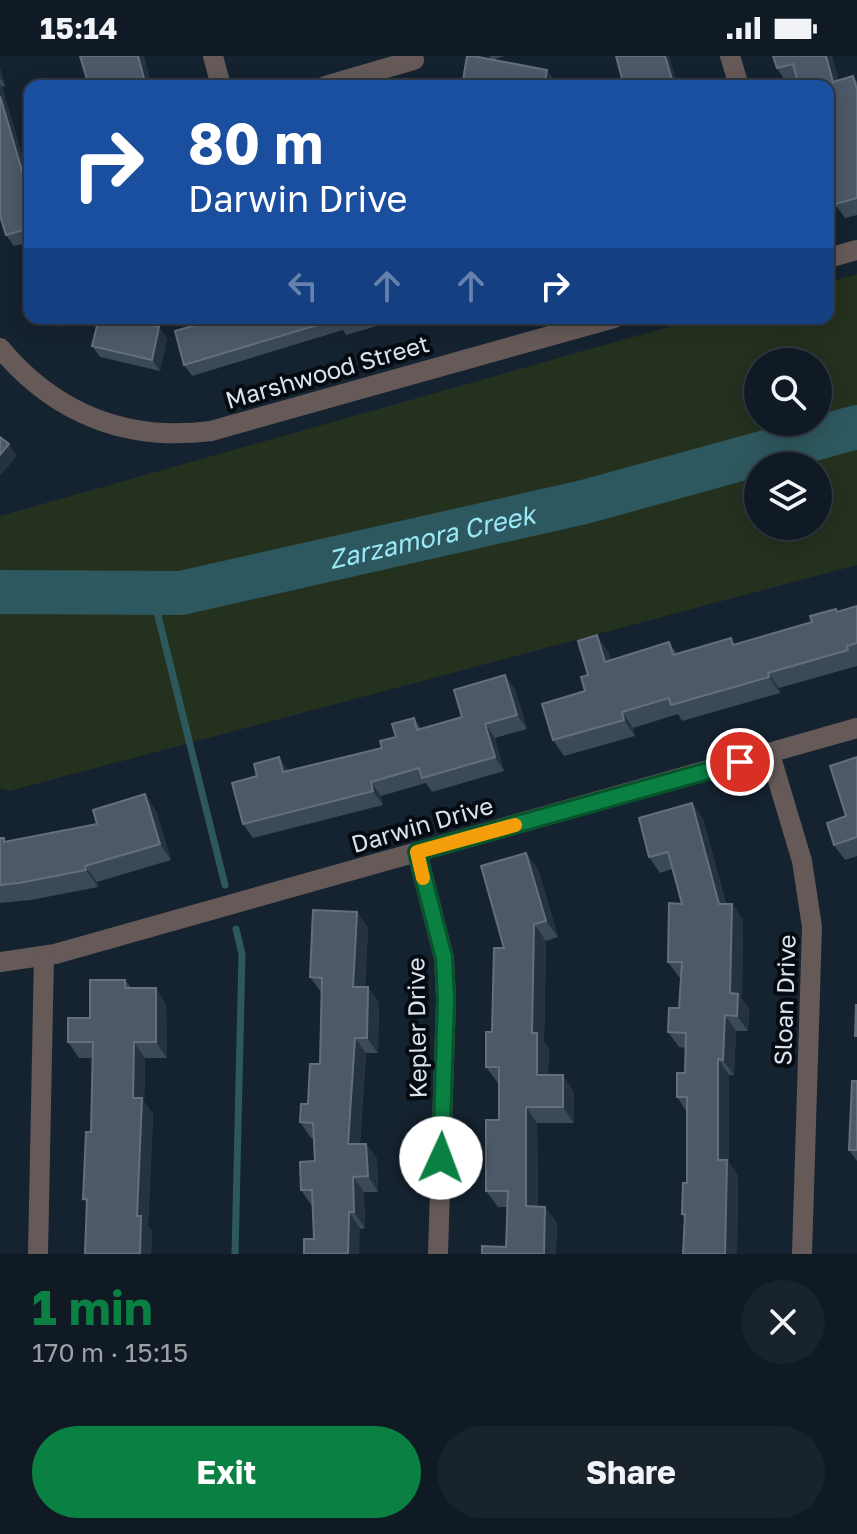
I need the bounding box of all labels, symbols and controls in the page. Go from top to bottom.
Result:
text: 15:14 [40,10,118,46]
text: 80 m [188,109,323,176]
icon: right [56,112,160,216]
text: Darwin Drive [188,177,407,220]
icon: left [281,264,325,308]
icon: ahead [365,264,409,308]
icon: ahead [449,264,493,308]
icon: right [533,264,577,308]
street label: Marshwood Street [222,328,432,414]
map controls [744,348,832,540]
button: search [744,348,832,436]
button: layers [744,452,832,540]
water label: Zarzamora Creek [325,498,540,575]
pin [706,728,774,796]
icon: arrive [718,740,762,784]
street label: Darwin Drive [348,790,496,858]
street label: Sloan Drive [767,934,801,1066]
street label: Kepler Drive [400,957,432,1099]
position arrow [399,1116,483,1200]
text: 1 min [32,1278,153,1336]
button: close [741,1280,825,1364]
text: 170 m · 15:15 [32,1337,188,1368]
button: Exit [32,1426,421,1518]
button: Share [437,1426,825,1518]

